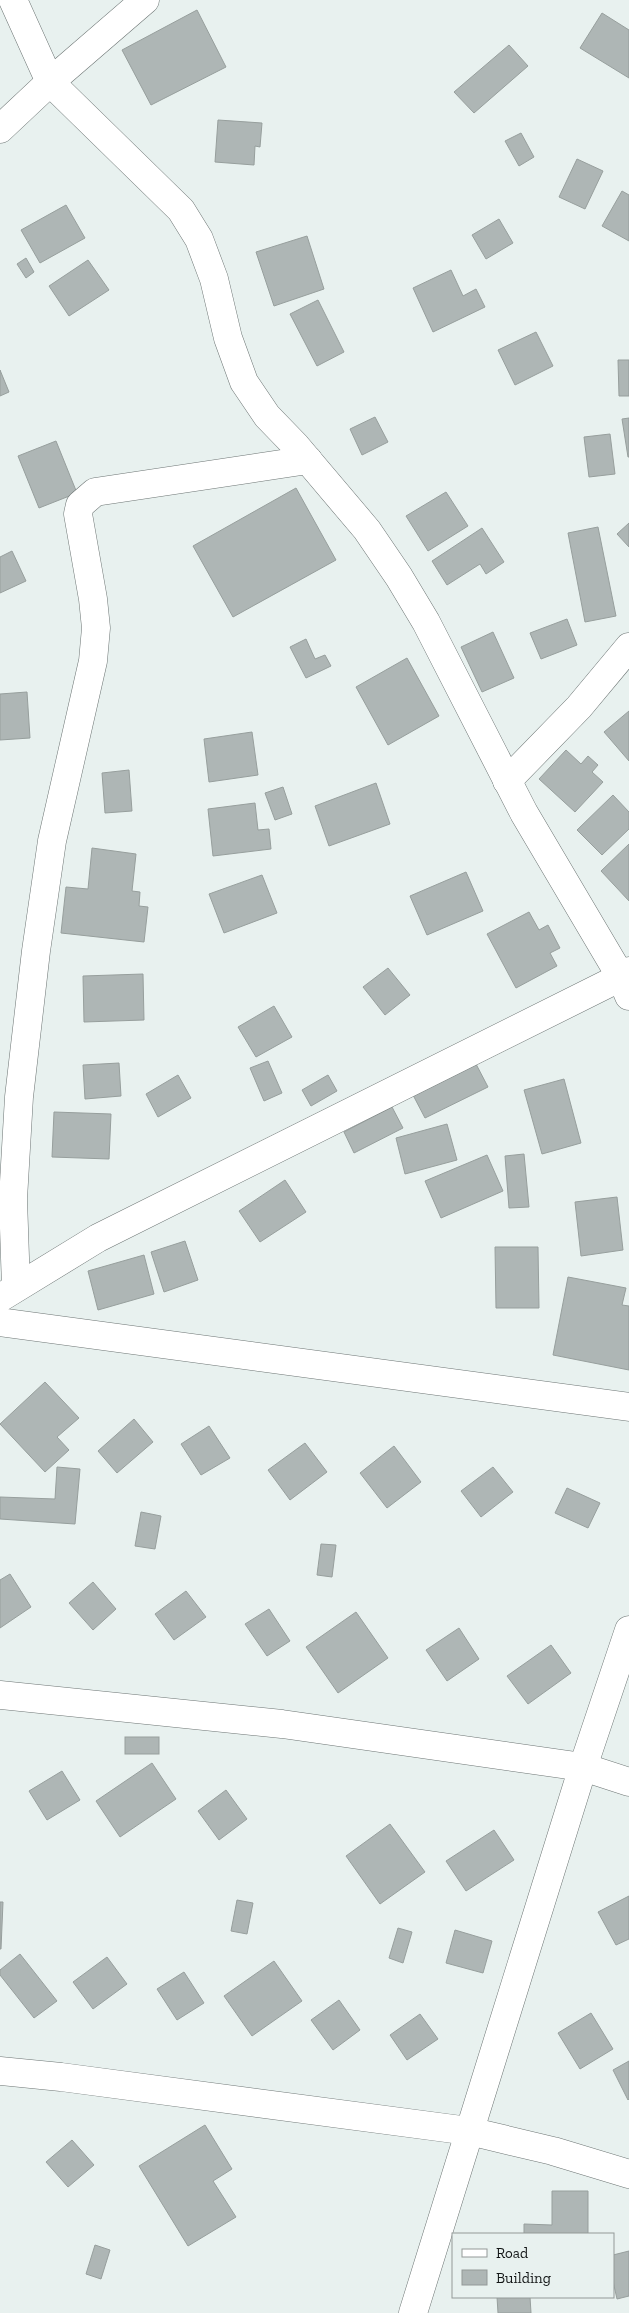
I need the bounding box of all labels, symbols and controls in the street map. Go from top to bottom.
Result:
legend [452,2233,614,2298]
text: Road [496,2244,529,2262]
text: Building [496,2269,551,2287]

